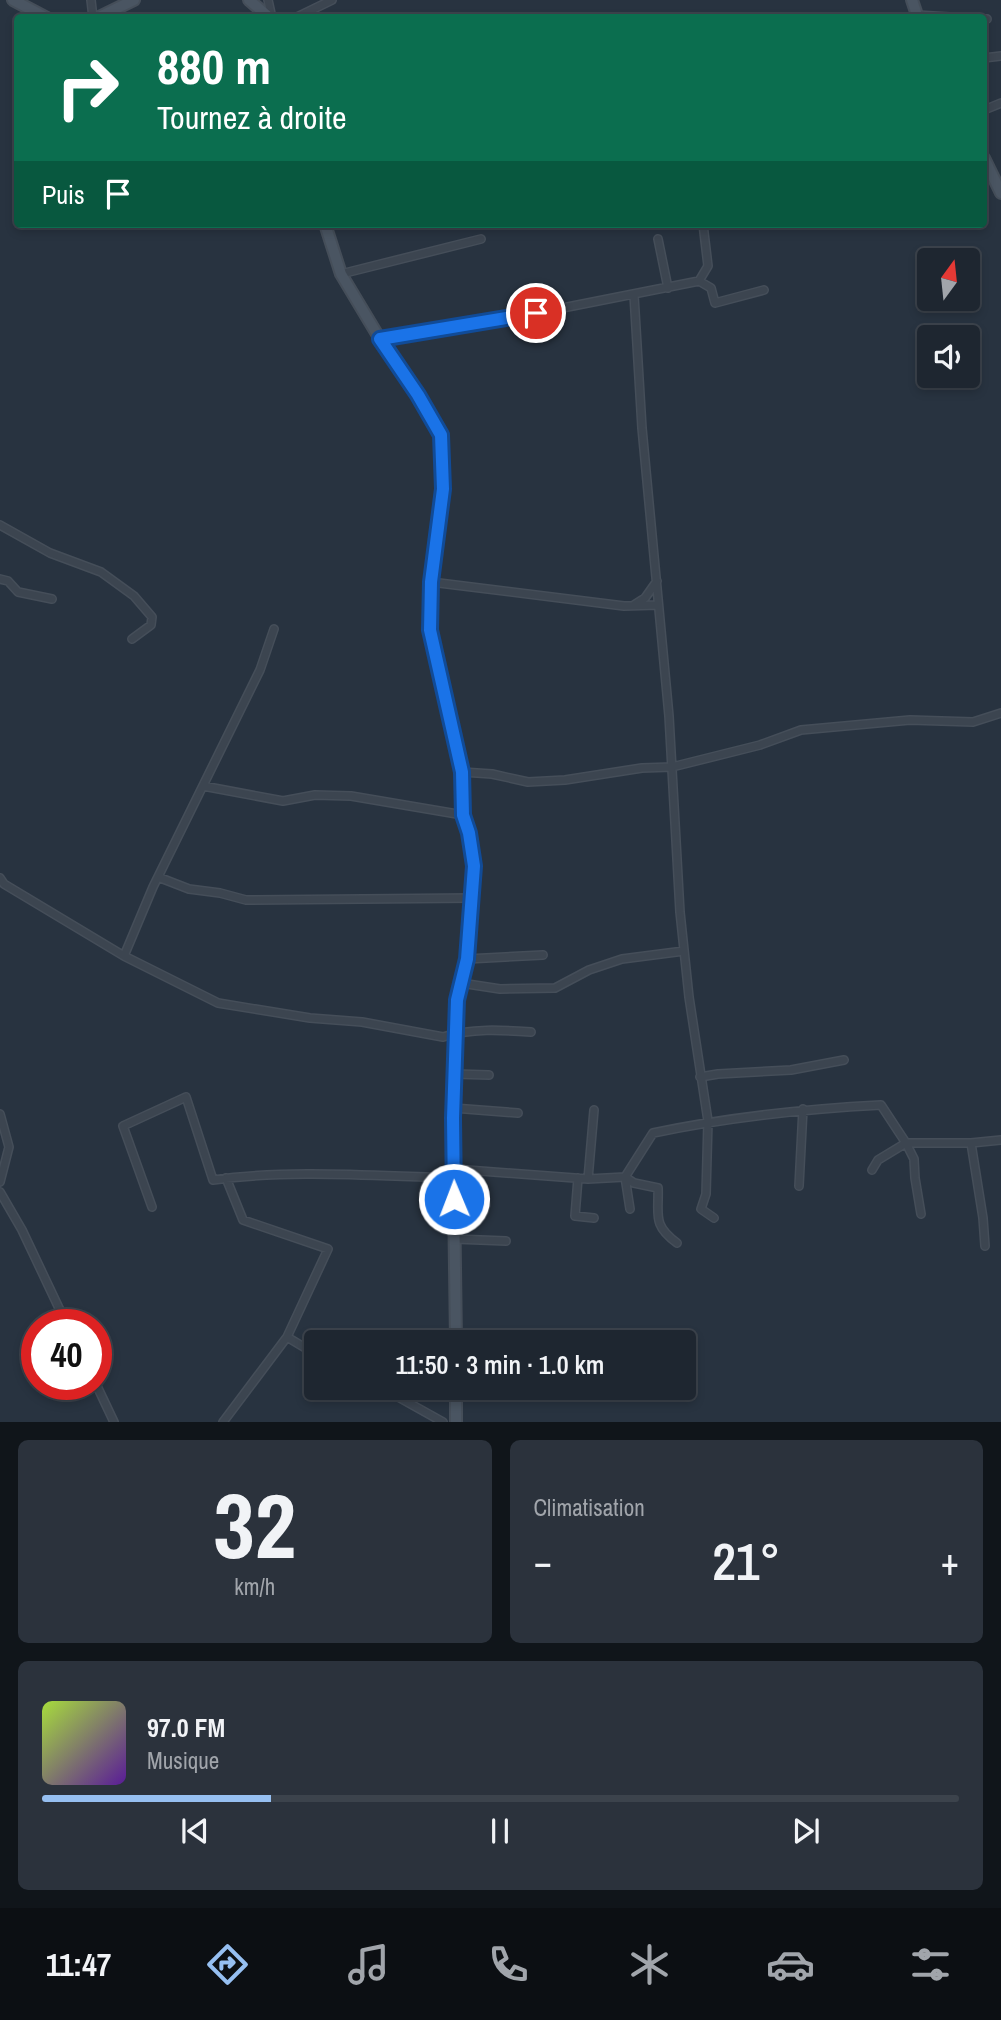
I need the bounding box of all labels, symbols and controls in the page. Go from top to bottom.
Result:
text: 880 m [157,33,271,99]
icon: right [42,42,133,133]
text: Tournez à droite [157,96,347,139]
icon: arrive [99,175,137,213]
text: Puis [42,177,85,212]
north arrow [917,248,980,312]
map controls [917,248,980,388]
pin [506,283,566,343]
icon: arrive [517,294,555,332]
button: sound [917,325,980,388]
position arrow [417,1162,491,1236]
speed limit sign: 40 [21,1309,112,1400]
text: 11:50 · 3 min · 1.0 km [396,1347,604,1382]
text: 32 [213,1464,296,1586]
text: Climatisation [534,1492,645,1523]
text: 21° [712,1526,780,1596]
text: − [534,1536,552,1587]
text: + [941,1536,959,1587]
text: km/h [234,1571,275,1602]
text: 97.0 FM [147,1710,225,1745]
text: Musique [147,1745,219,1776]
icon: previous [176,1812,214,1850]
icon: pause [481,1812,519,1850]
icon: next [787,1812,825,1850]
icon: directions [203,1940,252,1989]
icon: music [344,1940,393,1989]
icon: phone [484,1940,533,1989]
icon: climate [625,1940,674,1989]
icon: car [766,1940,815,1989]
icon: filters [906,1940,955,1989]
text: 11:47 [46,1943,111,1986]

